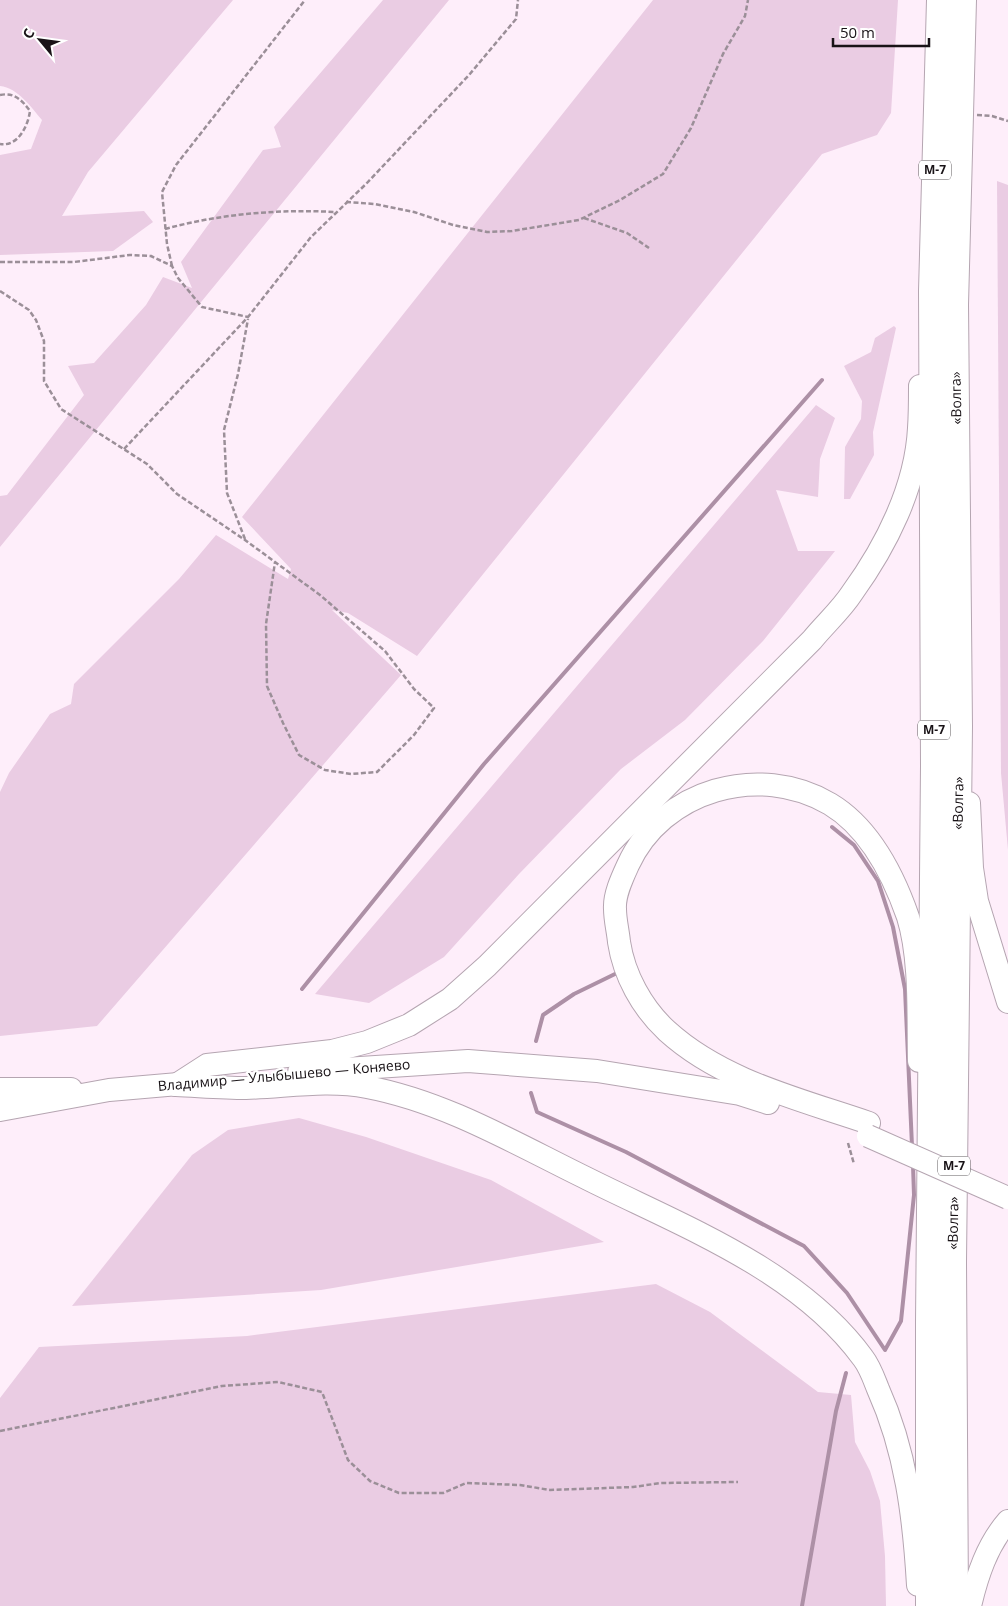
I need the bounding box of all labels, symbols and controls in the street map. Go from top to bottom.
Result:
north arrow [15,15,65,65]
scale bar [833,15,929,47]
text: 50 m [840,22,875,42]
text: С [18,25,39,42]
road number: М-7 [919,160,951,180]
street label: «Волга» [946,371,965,425]
road number: М-7 [918,720,950,740]
street label: «Волга» [948,776,967,830]
street label: Владимир — Улыбышево — Коняево [157,1054,411,1095]
road number: М-7 [938,1156,970,1176]
street label: «Волга» [943,1196,962,1250]

